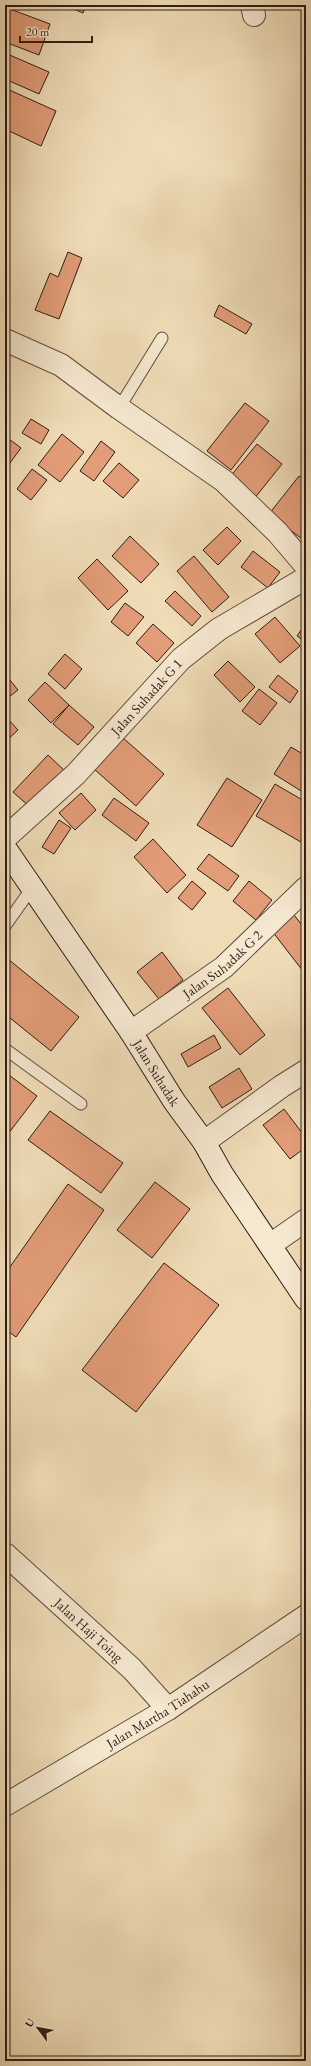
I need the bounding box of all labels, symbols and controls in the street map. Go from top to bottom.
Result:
scale bar [20,18,92,44]
text: 20 m [26,24,50,40]
street label: Jalan Suhadak G 1 [106,655,186,740]
street label: Jalan Suhadak G 2 [178,926,266,1003]
street label: Jalan Suhadak [128,1035,184,1110]
street label: Jalan Haji Toing [50,1593,128,1667]
street label: Jalan Martha Tiahahu [102,1674,213,1753]
north arrow [18,2008,58,2048]
text: U [21,2015,38,2030]

